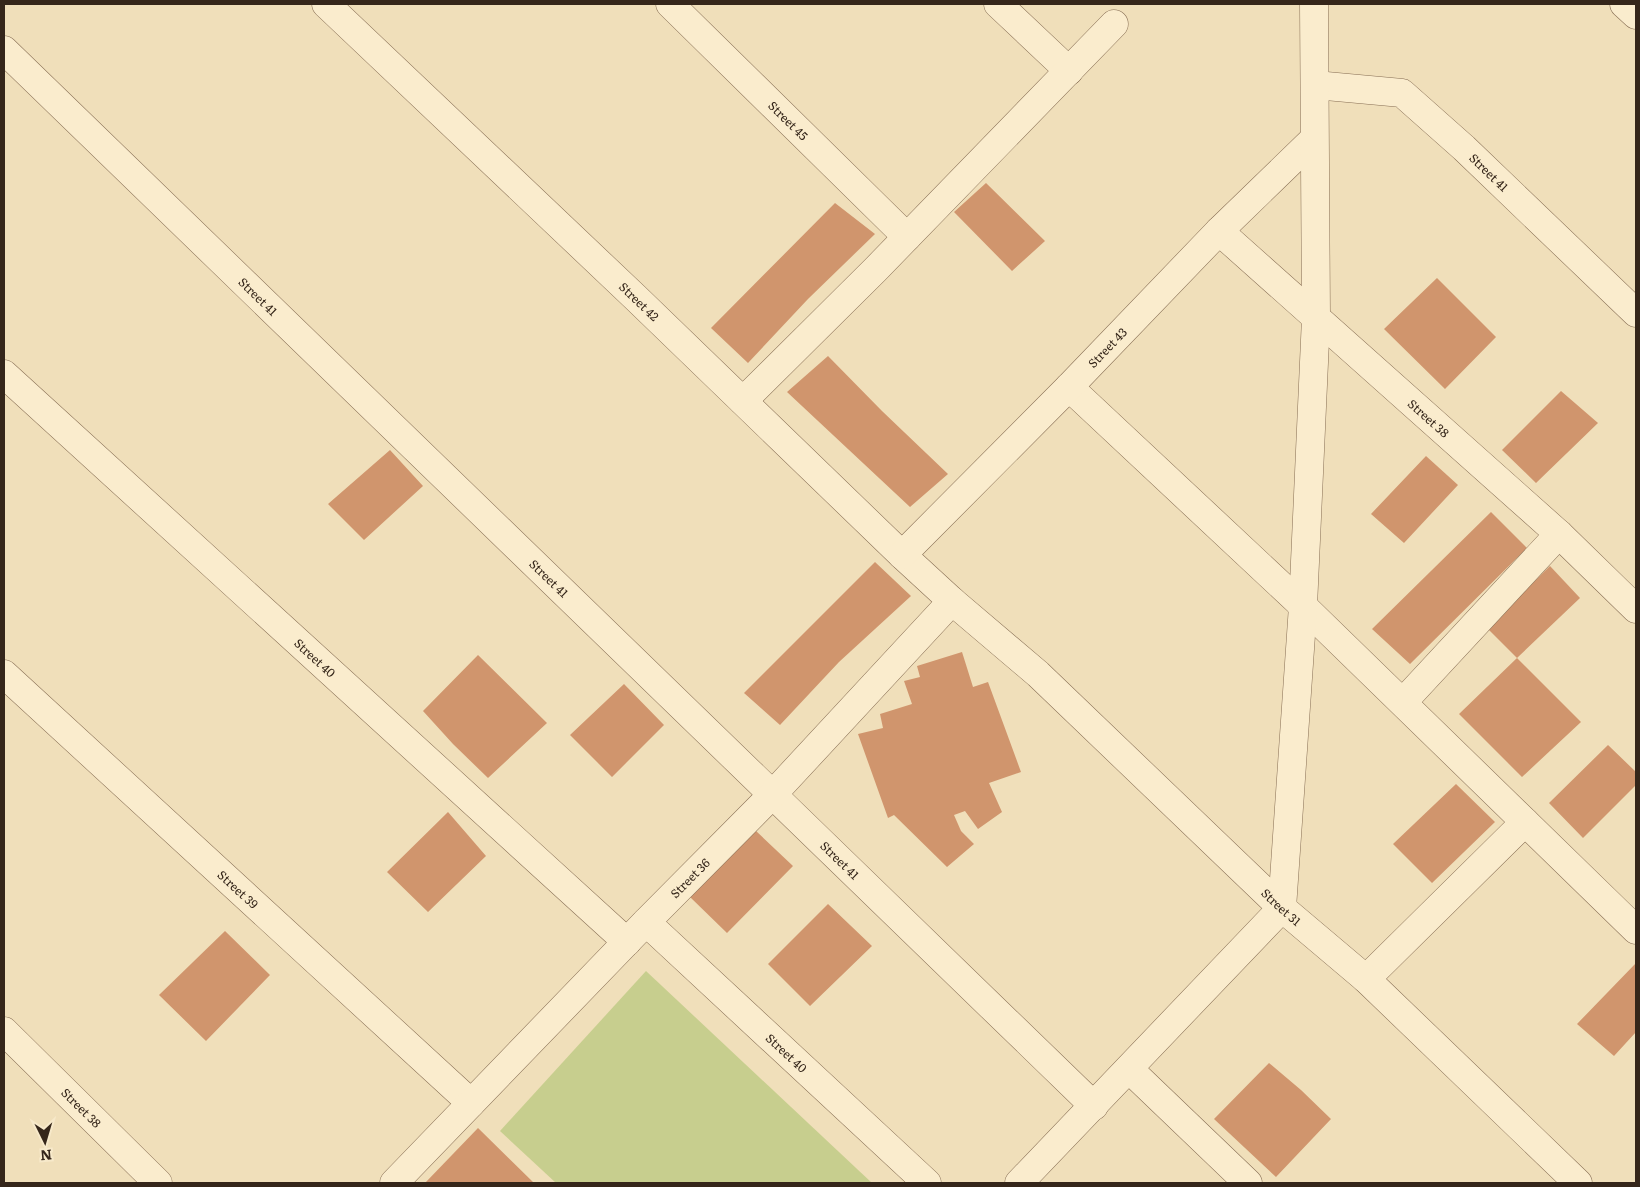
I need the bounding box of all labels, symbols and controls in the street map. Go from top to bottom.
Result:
street label: Street 45 [764,97,812,144]
street label: Street 41 [1465,149,1513,195]
street label: Street 41 [235,273,282,320]
street label: Street 42 [615,278,663,325]
street label: Street 43 [1083,323,1131,372]
street label: Street 38 [1404,395,1454,442]
street label: Street 41 [526,555,573,601]
street label: Street 40 [290,634,340,681]
street label: Street 41 [816,837,864,883]
street label: Street 36 [666,853,714,902]
street label: Street 39 [214,866,263,913]
street label: Street 31 [1257,884,1305,930]
street label: Street 40 [762,1029,811,1076]
street label: Street 38 [57,1084,106,1132]
north arrow [20,1117,70,1167]
text: N [39,1145,53,1166]

